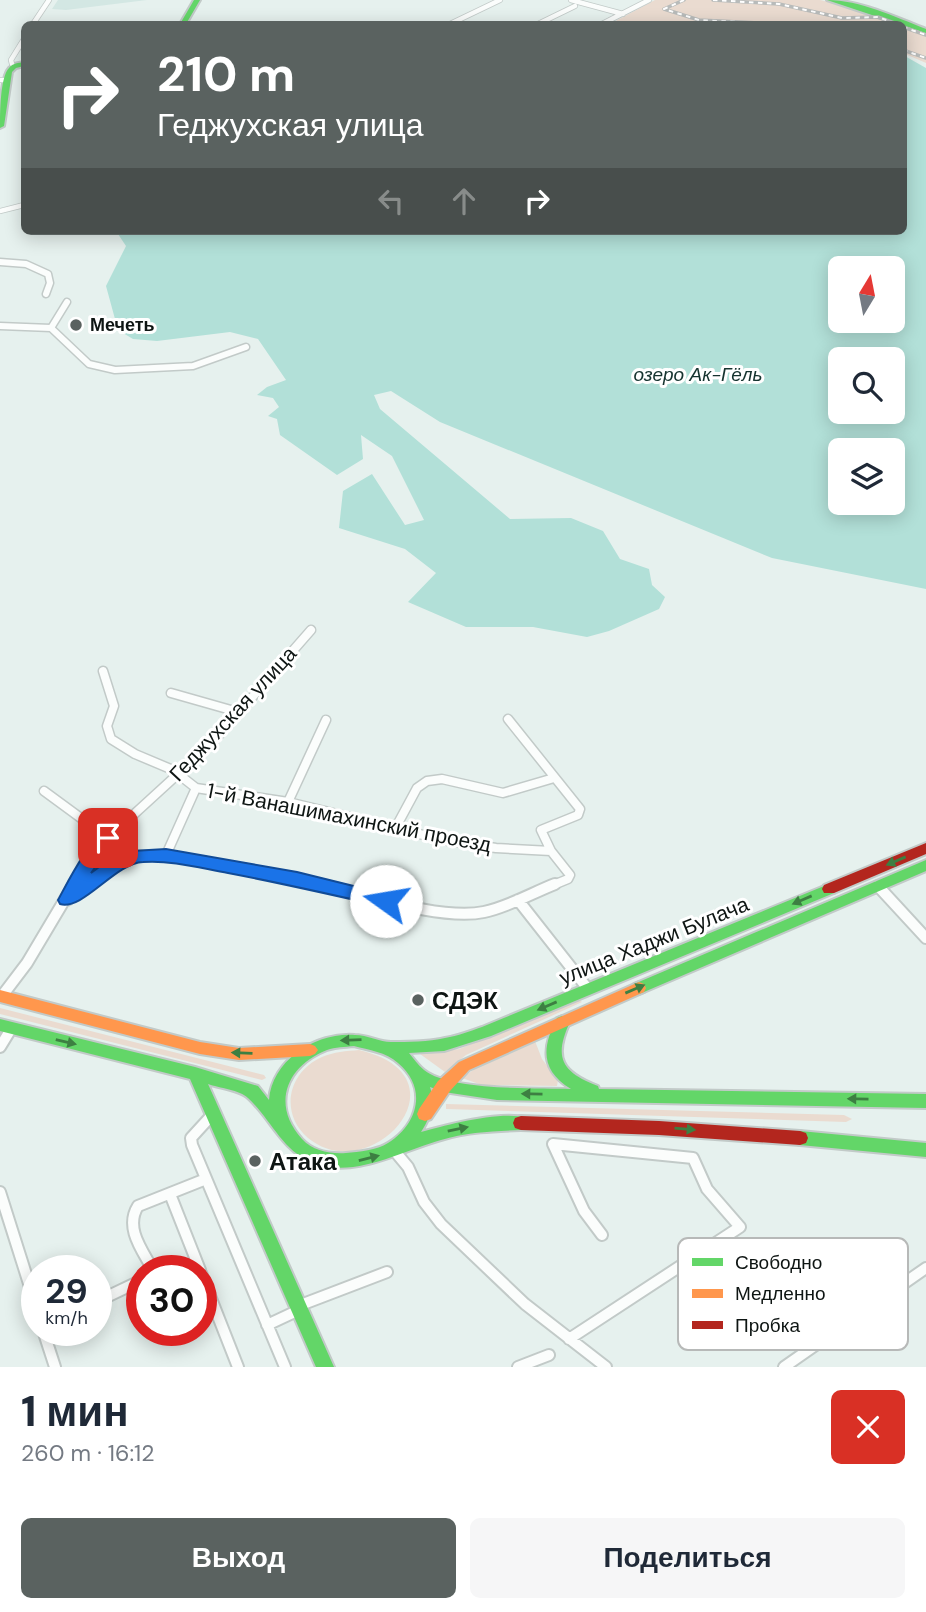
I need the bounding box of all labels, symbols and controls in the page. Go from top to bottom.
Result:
text: 210 m [157,42,295,106]
icon: right [42,49,133,140]
text: Геджухская улица [157,104,424,146]
icon: left [372,182,410,220]
icon: ahead [445,182,483,220]
icon: right [518,182,556,220]
north arrow [828,256,905,332]
map controls [828,256,905,515]
place label: Мечеть [90,313,155,337]
marker: Мечеть [68,317,84,333]
button: search [828,347,905,424]
water label: озеро Ак-Гёль [633,362,763,387]
button: layers [828,438,905,515]
street label: Геджухская улица [163,640,303,788]
street label: 1-й Ванашимахинский проезд [205,777,493,859]
pin [78,808,138,868]
icon: arrive [89,819,127,857]
one-way arrow [885,856,906,867]
position arrow [349,864,423,938]
street label: улица Хаджи Булача [555,890,753,992]
one-way arrow [792,894,812,906]
one-way arrow [625,983,645,995]
place label: СДЭК [432,985,498,1016]
marker: СДЭК [410,992,426,1008]
one-way arrow [537,1000,557,1012]
one-way arrow [340,1034,362,1045]
one-way arrow [55,1037,77,1048]
one-way arrow [231,1048,253,1059]
one-way arrow [521,1089,543,1100]
one-way arrow [847,1093,869,1105]
one-way arrow [447,1124,469,1135]
one-way arrow [674,1124,696,1135]
place label: Атака [269,1146,337,1177]
one-way arrow [358,1152,380,1163]
marker: Атака [247,1153,263,1169]
legend [678,1238,908,1350]
text: Свободно [735,1250,822,1275]
speed limit sign: 30 [126,1255,217,1346]
text: 29 [45,1268,88,1314]
text: Медленно [735,1281,825,1306]
text: km/h [45,1306,88,1330]
text: Пробка [735,1313,800,1338]
text: 1 мин [21,1384,129,1439]
button: close [831,1390,905,1464]
text: 260 m · 16:12 [21,1438,155,1468]
button: Выход [21,1518,456,1598]
button: Поделиться [470,1518,905,1598]

